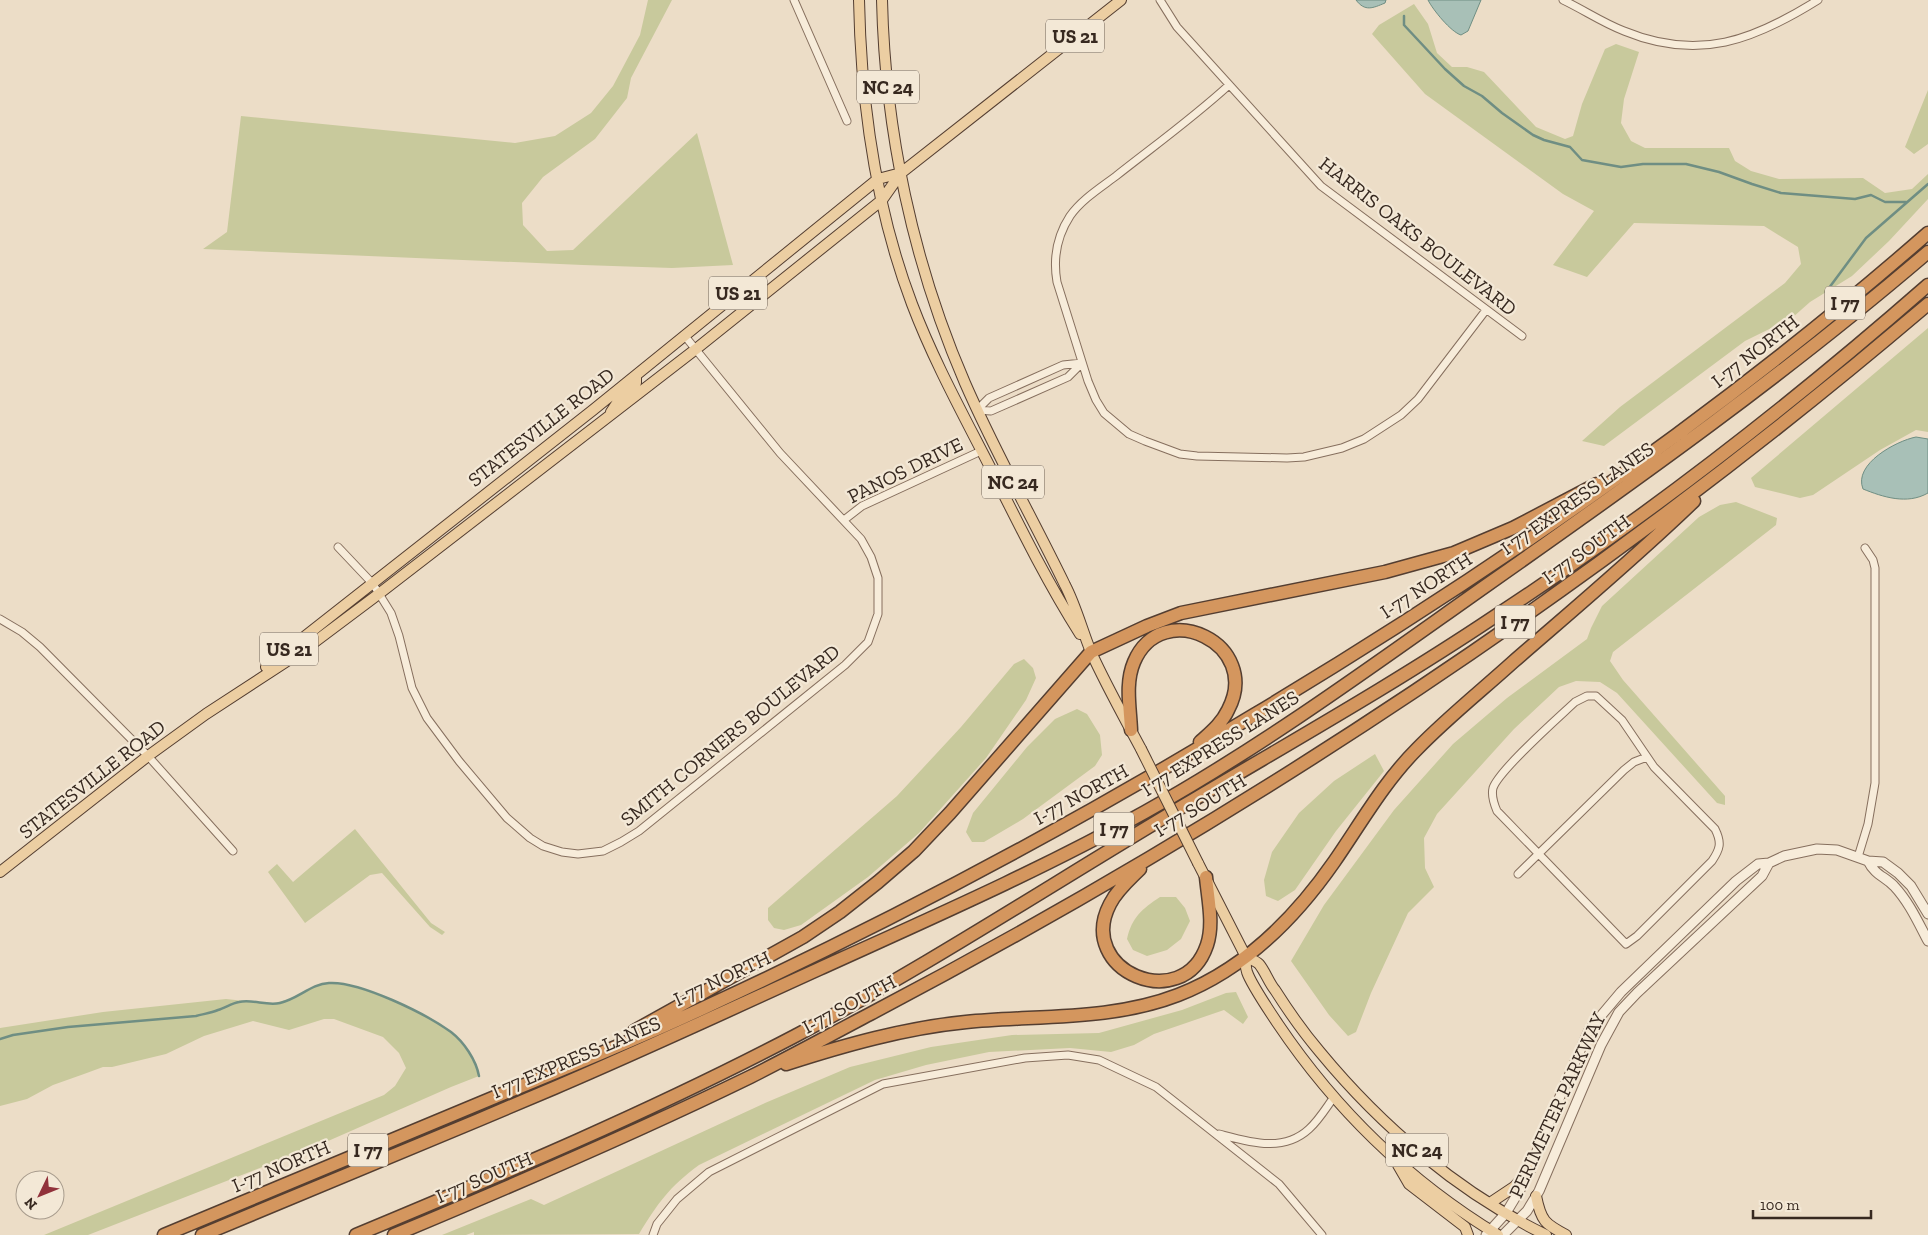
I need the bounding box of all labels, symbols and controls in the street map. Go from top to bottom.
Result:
road number: US 21 [1046,20,1104,52]
road number: NC 24 [857,70,919,104]
street label: HARRIS OAKS BOULEVARD [1315,151,1521,321]
road number: US 21 [709,276,767,310]
road number: I 77 [1825,286,1865,320]
street label: I-77 NORTH [1706,309,1804,393]
street label: STATESVILLE ROAD [463,362,619,492]
street label: PANOS DRIVE [844,432,966,508]
street label: I 77 EXPRESS LANES [1496,436,1658,560]
road number: NC 24 [982,466,1044,498]
street label: I-77 SOUTH [1537,509,1635,589]
street label: I-77 NORTH [1376,547,1476,623]
road number: I 77 [1495,606,1535,638]
road number: US 21 [260,633,318,666]
street label: SMITH CORNERS BOULEVARD [616,639,844,831]
street label: I 77 EXPRESS LANES [1137,685,1303,801]
street label: STATESVILLE ROAD [14,714,170,844]
street label: I-77 NORTH [1030,758,1132,830]
street label: I-77 SOUTH [1150,768,1250,842]
road number: I 77 [1094,812,1134,846]
street label: I-77 NORTH [670,945,774,1011]
street label: I-77 SOUTH [798,969,900,1039]
street label: PERIMETER PARKWAY [1503,1008,1611,1202]
street label: I 77 EXPRESS LANES [488,1011,664,1103]
road number: I 77 [348,1134,388,1166]
road number: NC 24 [1386,1134,1448,1166]
street label: I-77 NORTH [228,1135,334,1197]
street label: I-77 SOUTH [432,1146,536,1208]
north arrow [15,1170,65,1220]
scale bar [1753,1188,1870,1220]
text: N [21,1194,41,1213]
text: 100 m [1760,1196,1799,1214]

